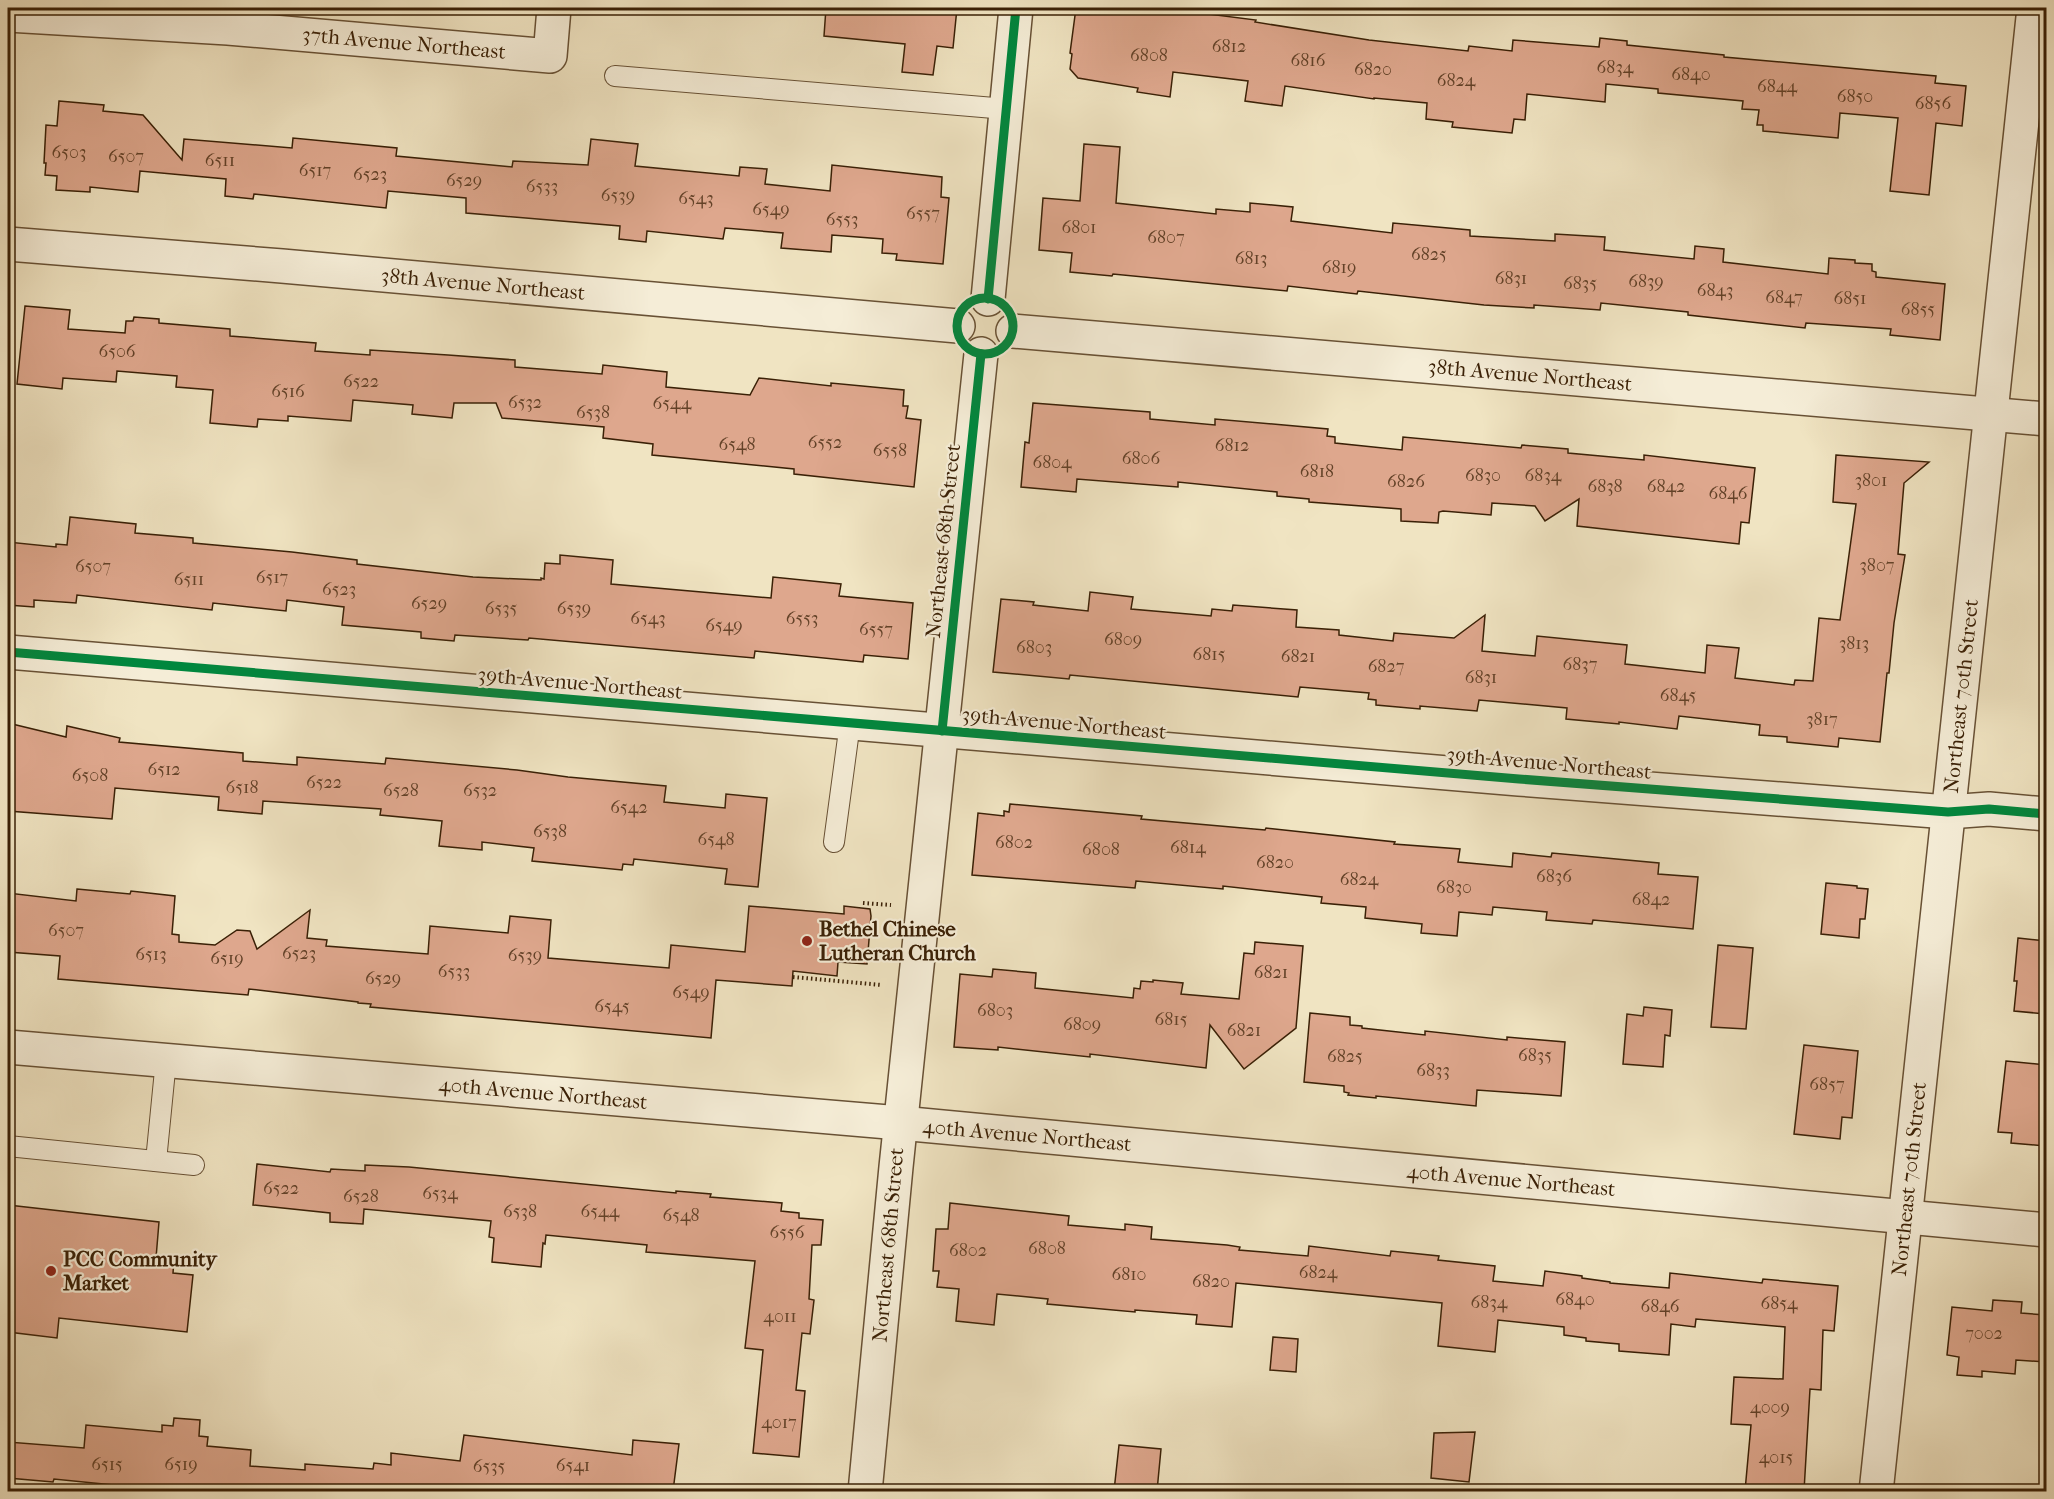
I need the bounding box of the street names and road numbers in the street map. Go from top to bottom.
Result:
street label: 37th Avenue Northeast [301,22,507,64]
street label: 38th Avenue Northeast [380,263,587,305]
street label: 38th Avenue Northeast [1427,354,1634,396]
street label: Northeast 68th Street [921,442,965,639]
street label: Northeast 70th Street [1939,597,1983,794]
street label: 39th Avenue Northeast [477,662,684,704]
street label: 39th Avenue Northeast [961,702,1168,744]
street label: 39th Avenue Northeast [1446,742,1653,784]
street label: 40th Avenue Northeast [438,1072,649,1114]
street label: Northeast 70th Street [1887,1080,1931,1277]
street label: 40th Avenue Northeast [922,1114,1133,1156]
street label: Northeast 68th Street [868,1146,909,1343]
street label: 40th Avenue Northeast [1406,1159,1617,1201]

